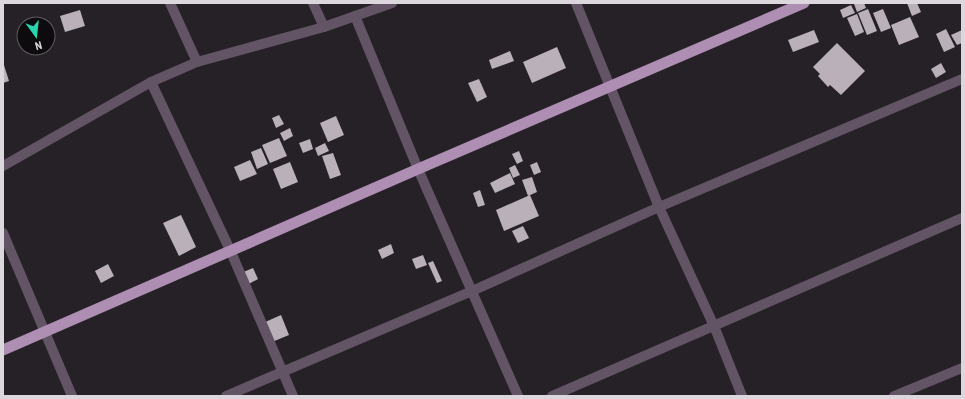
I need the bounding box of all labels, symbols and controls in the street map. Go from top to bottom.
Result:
north arrow [16,16,56,56]
text: N [33,38,43,52]

